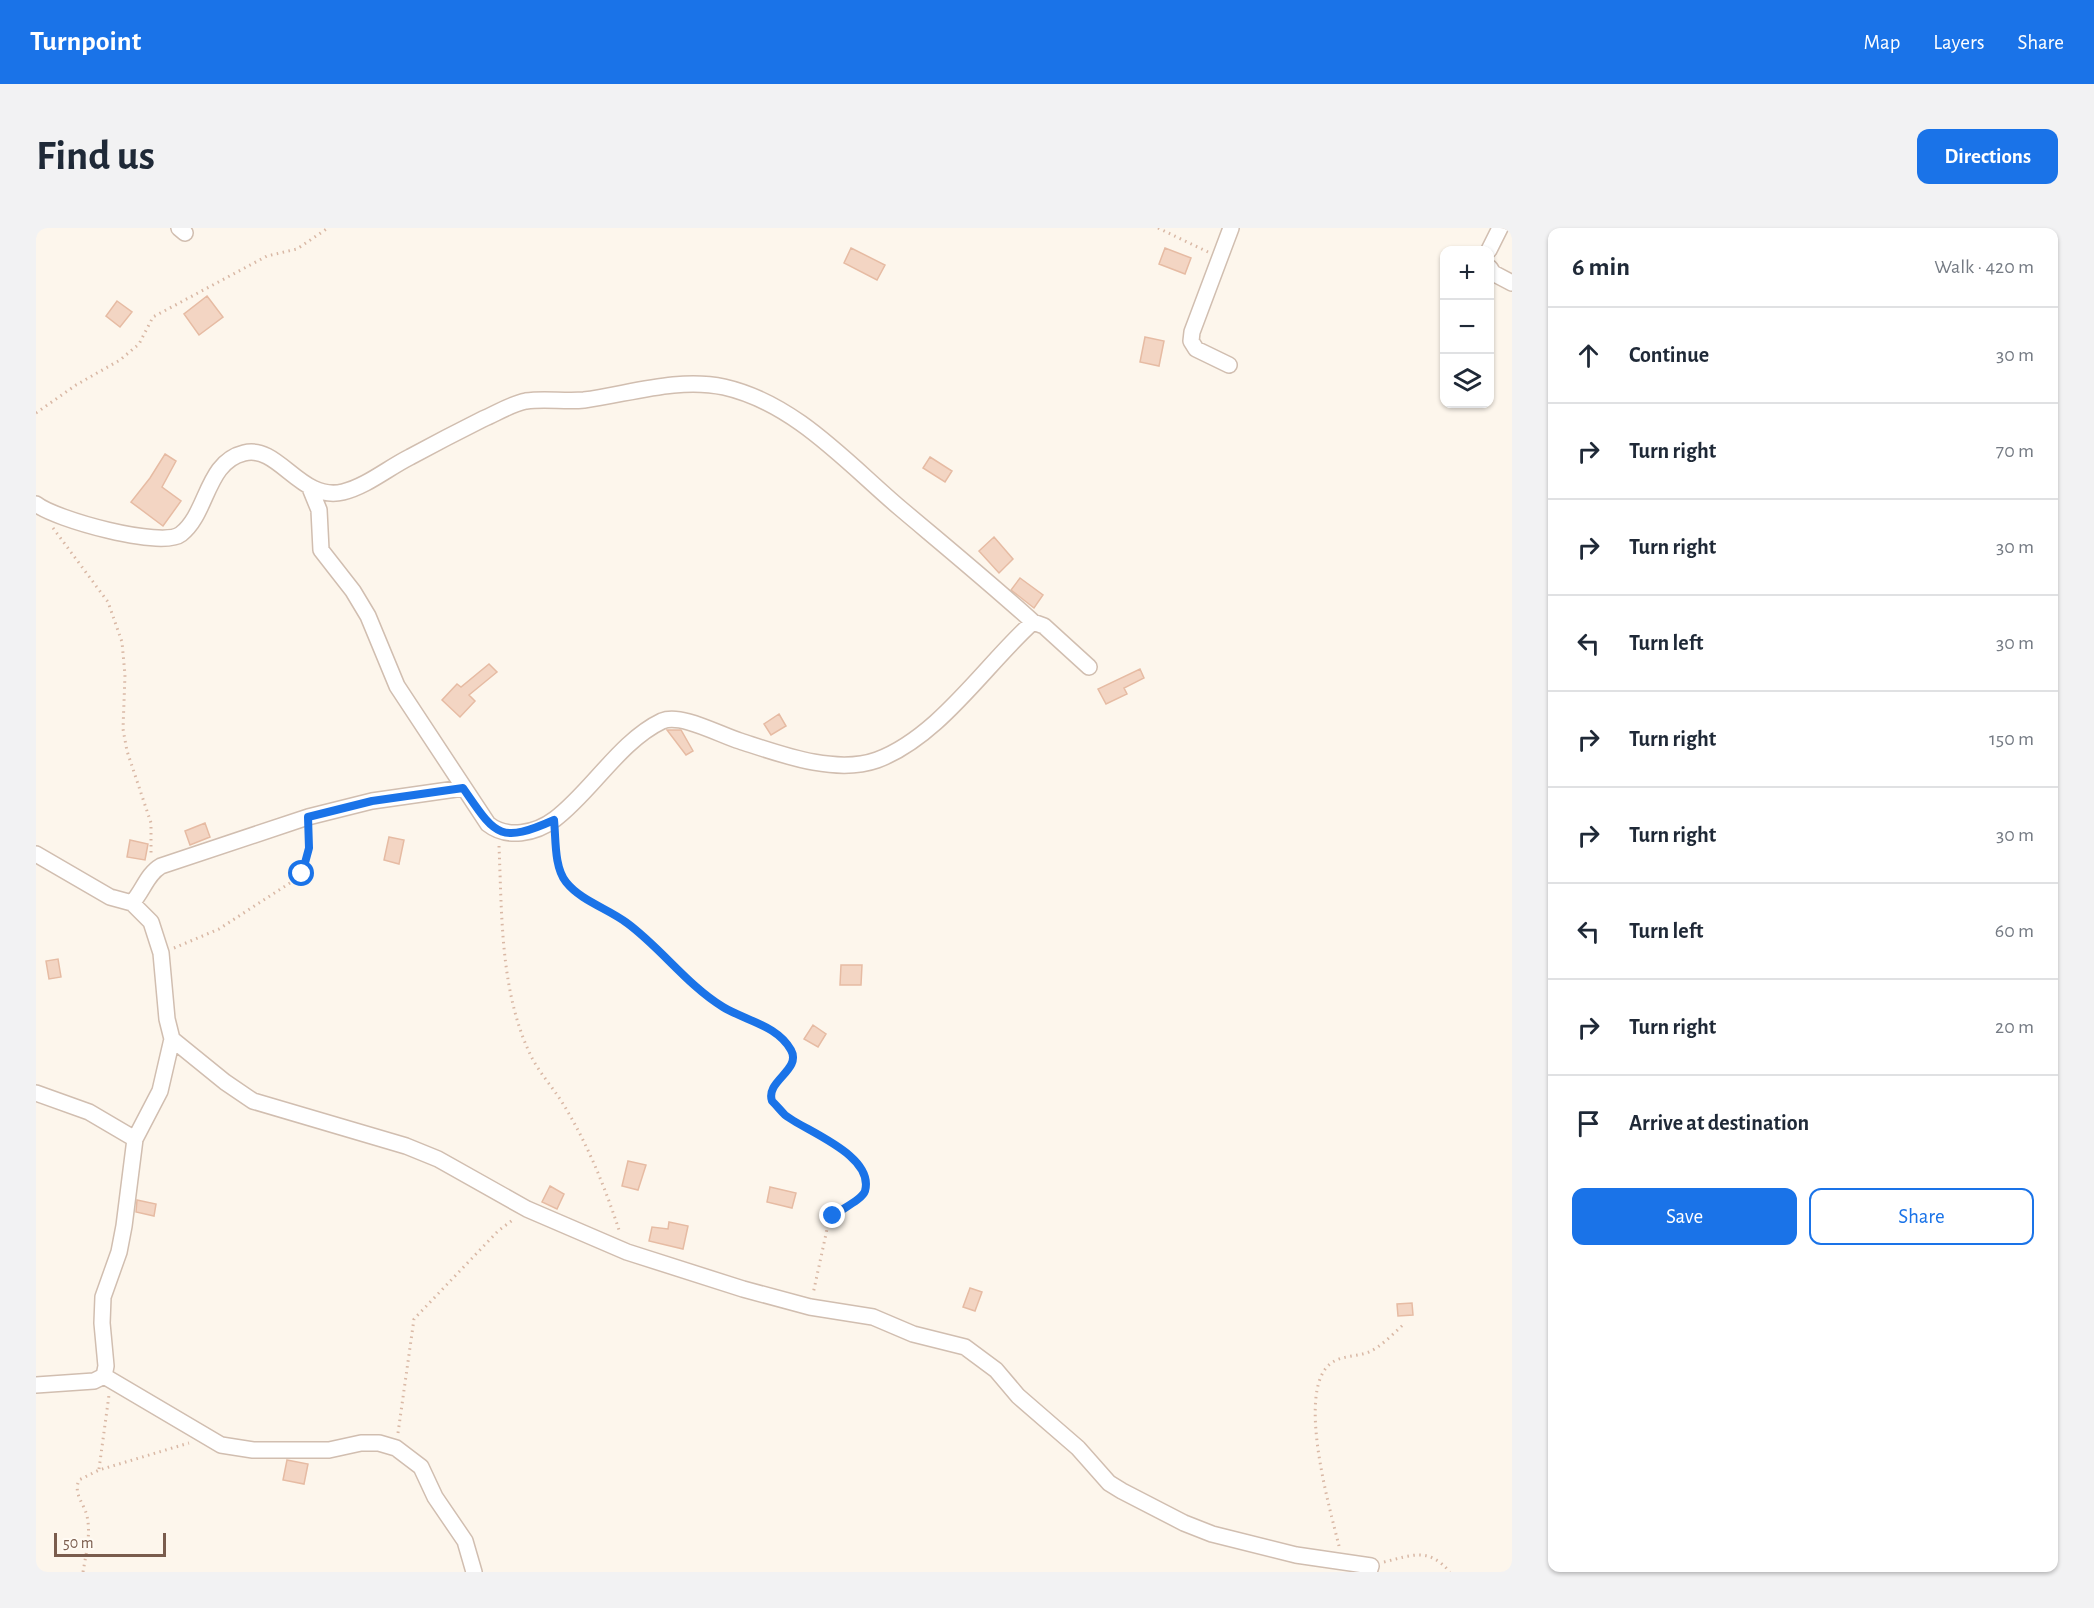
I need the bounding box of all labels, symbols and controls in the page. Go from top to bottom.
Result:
text: Turnpoint [30,28,141,56]
text: Map [1864,32,1900,53]
text: Layers [1933,32,1984,53]
text: Share [2017,32,2064,53]
button: Directions [1917,129,2058,184]
text: Find us [36,135,155,177]
map controls [1440,246,1494,408]
button: + [1440,246,1494,300]
text: 6 min [1572,254,1630,280]
text: Walk · 420 m [1934,257,2034,277]
button: − [1440,300,1494,354]
icon: ahead [1572,339,1605,372]
text: Continue [1629,344,1709,366]
text: 30 m [1996,345,2034,365]
button: layers [1440,354,1494,408]
icon: right [1572,435,1605,468]
text: Turn right [1629,440,1716,462]
text: 70 m [1996,441,2034,461]
icon: right [1572,531,1605,564]
text: Turn right [1629,536,1716,558]
text: 30 m [1996,537,2034,557]
icon: left [1572,627,1605,660]
text: Turn left [1629,632,1703,654]
text: 30 m [1996,633,2034,653]
icon: right [1572,723,1605,756]
text: Turn right [1629,728,1716,750]
text: 150 m [1989,729,2034,749]
icon: right [1572,819,1605,852]
text: Turn right [1629,824,1716,846]
text: 30 m [1996,825,2034,845]
route start [288,860,314,886]
icon: left [1572,915,1605,948]
text: Turn left [1629,920,1703,942]
text: 60 m [1995,921,2034,941]
icon: right [1572,1011,1605,1044]
text: Turn right [1629,1016,1716,1038]
text: 20 m [1995,1017,2034,1037]
icon: arrive [1572,1107,1605,1140]
text: Arrive at destination [1629,1112,1809,1134]
button: Save [1572,1188,1797,1245]
button: Share [1809,1188,2034,1245]
route end [819,1202,845,1228]
scale bar [54,1530,166,1558]
text: 50 m [63,1535,94,1551]

